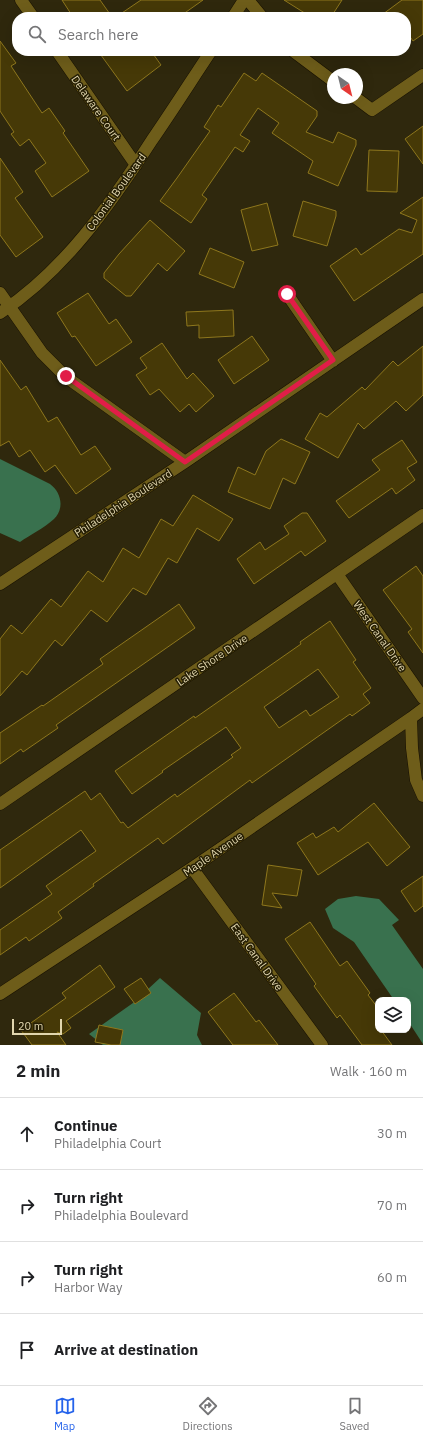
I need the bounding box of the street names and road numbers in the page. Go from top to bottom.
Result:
street label: Delaware Court [68,73,124,143]
street label: Colonial Boulevard [83,150,149,234]
street label: Philadelphia Boulevard [71,466,175,540]
street label: West Canal Drive [350,598,410,674]
street label: Lake Shore Drive [174,631,250,689]
street label: Maple Avenue [180,829,246,879]
street label: East Canal Drive [228,921,286,993]

